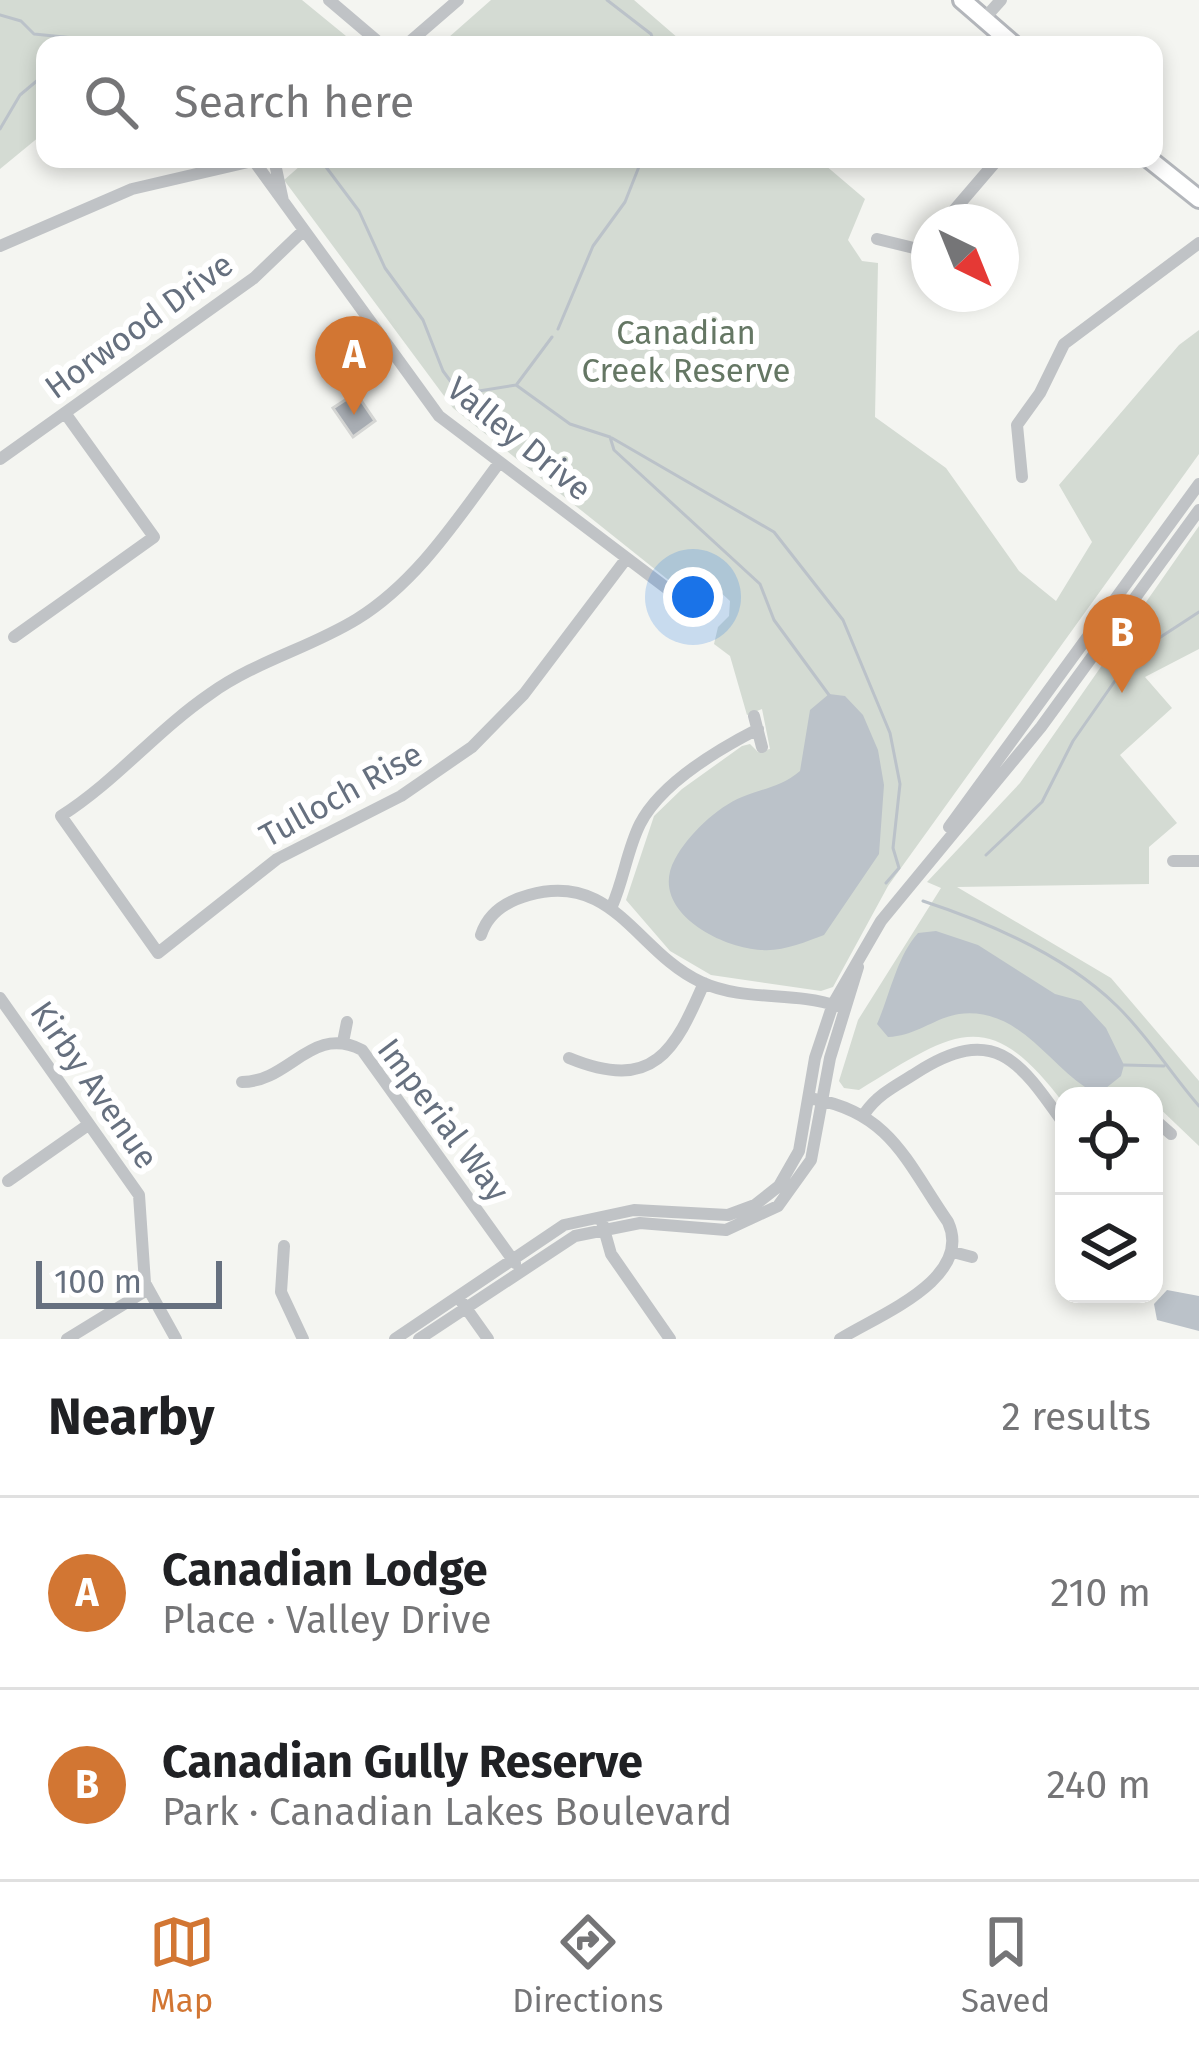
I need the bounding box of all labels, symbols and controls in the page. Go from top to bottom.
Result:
search box [36,36,1163,168]
icon: search [78,69,144,135]
text: Search here [174,75,414,129]
north arrow [911,204,1019,312]
street label: Horwood Drive [37,244,241,408]
park label: Canadian Creek Reserve [581,313,791,391]
pin: A [315,316,393,415]
street label: Valley Drive [439,369,599,509]
your location [663,567,723,627]
pin: B [1083,594,1161,693]
street label: Tulloch Rise [253,734,429,856]
street label: Kirby Avenue [22,993,166,1177]
street label: Imperial Way [369,1031,517,1209]
map controls [1055,1087,1163,1303]
button: locate [1055,1087,1163,1195]
button: layers [1055,1195,1163,1303]
scale bar [36,1255,222,1308]
text: 100 m [54,1262,142,1302]
text: Nearby [48,1386,214,1448]
text: 2 results [1002,1394,1151,1440]
text: Canadian Lodge [162,1543,488,1597]
text: A [75,1570,99,1616]
text: 210 m [1050,1570,1151,1616]
text: Place · Valley Drive [162,1597,492,1643]
text: Canadian Gully Reserve [162,1735,643,1789]
text: B [75,1762,99,1808]
text: 240 m [1046,1762,1151,1808]
text: Park · Canadian Lakes Boulevard [162,1789,732,1835]
tab: Map [149,1909,215,2021]
tab: Directions [512,1909,664,2021]
tab: Saved [961,1909,1050,2021]

